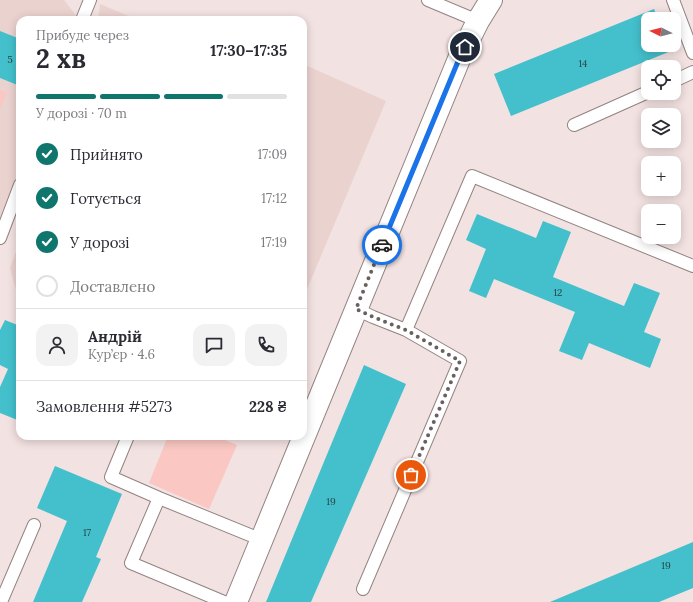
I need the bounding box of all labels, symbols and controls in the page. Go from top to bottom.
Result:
north arrow [641,12,681,52]
map controls [641,12,681,244]
text: Прибуде через [36,27,129,44]
pin [448,30,482,64]
icon: home [454,36,476,58]
text: 17:30–17:35 [210,41,287,60]
text: 2 хв [36,42,86,75]
house number: 5 [7,53,13,66]
house number: 14 [578,57,588,70]
button: locate [641,60,681,100]
text: У дорозі · 70 m [36,105,127,122]
button: layers [641,108,681,148]
icon: check [36,143,58,165]
text: Прийнято [70,145,143,164]
text: 17:09 [257,146,287,163]
button: + [641,156,681,196]
icon: check [36,187,58,209]
text: Готується [70,189,141,208]
text: 17:12 [261,190,287,207]
button: − [641,204,681,244]
courier [362,225,402,265]
icon: check [36,231,58,253]
text: У дорозі [70,233,130,252]
text: 17:19 [261,234,287,251]
icon: car [371,234,393,256]
text: Доставлено [70,277,155,296]
house number: 12 [553,286,563,299]
button: person [36,324,78,366]
button: chat [193,324,235,366]
button: phone [245,324,287,366]
text: Андрій [88,327,142,346]
text: Кур’єр · 4.6 [88,346,155,363]
text: Замовлення #5273 [36,397,172,416]
text: 228 ₴ [249,397,287,416]
pin [394,458,428,492]
icon: bag [400,464,422,486]
house number: 19 [326,495,336,508]
house number: 17 [83,526,92,539]
house number: 19 [661,559,671,572]

